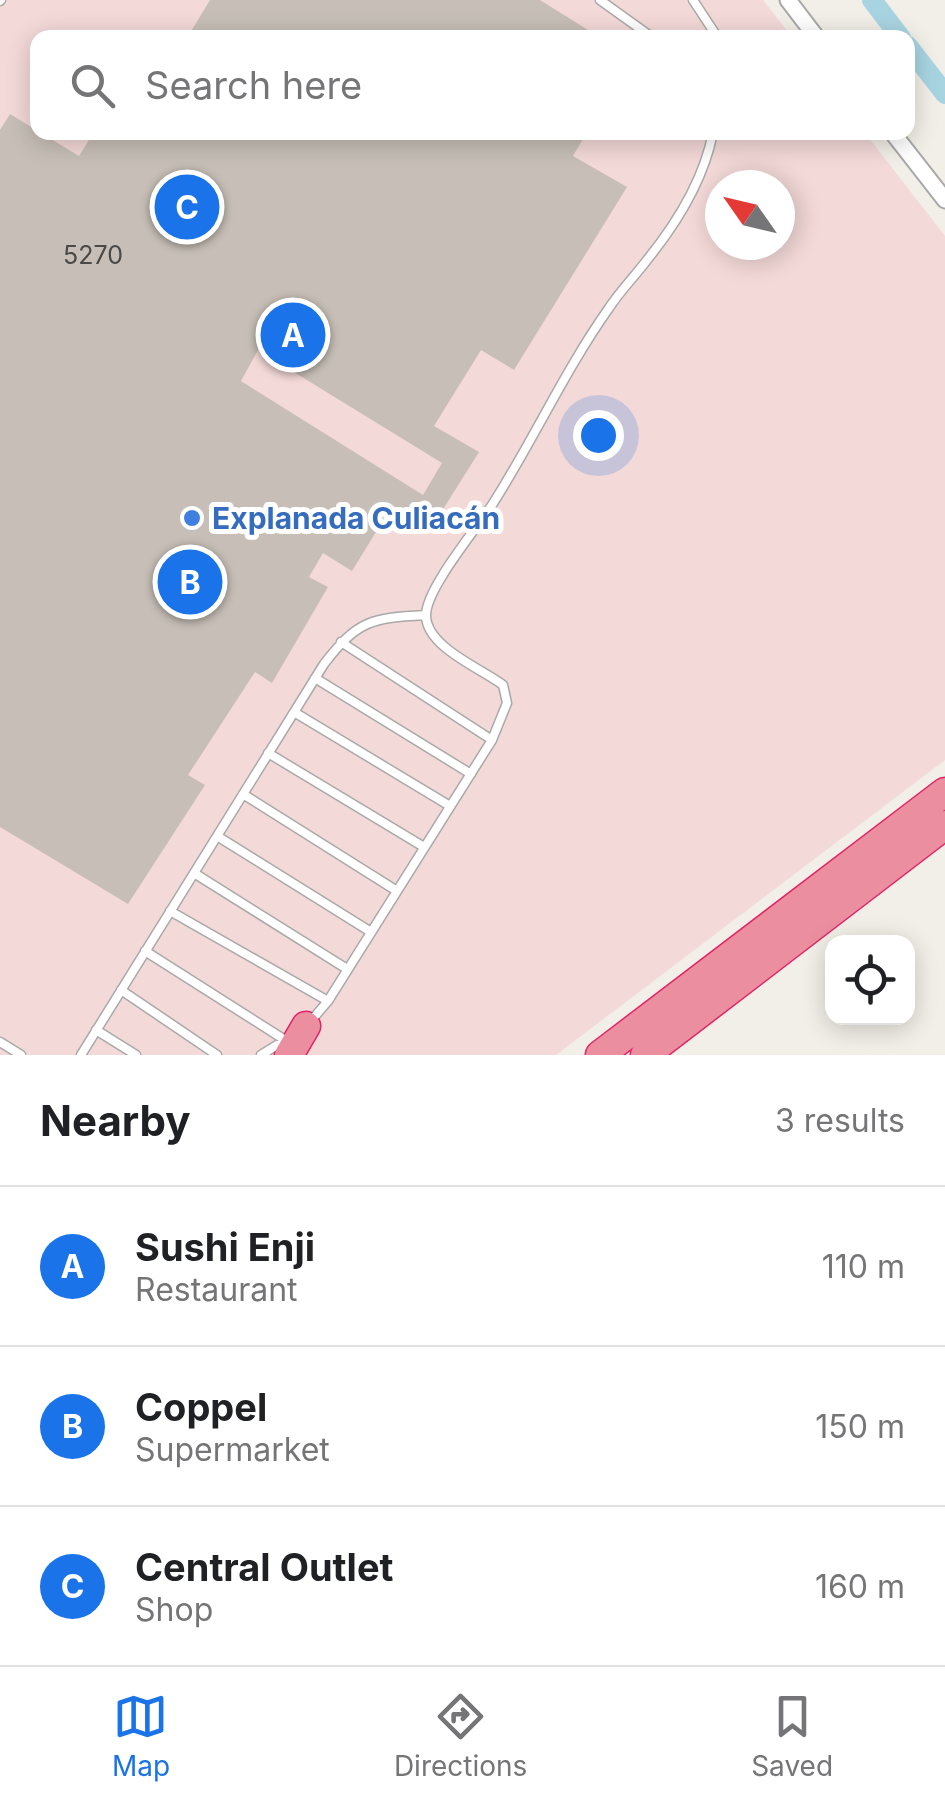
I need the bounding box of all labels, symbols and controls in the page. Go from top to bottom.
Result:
search box [30,30,915,140]
icon: search [65,58,120,113]
text: Search here [145,62,362,108]
pin: C [154,170,220,244]
north arrow [705,170,795,260]
house number: 5270 [63,240,123,270]
pin: A [260,298,326,372]
your location [573,410,624,461]
place label: Explanada Culiacán [212,500,500,536]
marker: Explanada Culiacán [181,507,203,529]
pin: B [158,544,222,620]
map controls [825,935,915,1025]
button: locate [825,935,915,1025]
text: Nearby [40,1095,191,1146]
text: 3 results [775,1101,905,1140]
text: Sushi Enji [135,1224,315,1270]
text: A [61,1247,84,1286]
text: 110 m [822,1247,905,1286]
text: Restaurant [135,1270,298,1309]
text: Coppel [135,1384,267,1430]
text: B [62,1407,83,1446]
text: 150 m [815,1407,905,1446]
text: Supermarket [135,1430,330,1469]
text: Central Outlet [135,1544,393,1590]
text: C [61,1567,84,1606]
text: 160 m [815,1567,905,1606]
text: Shop [135,1590,213,1629]
tab: Map [112,1689,170,1783]
tab: Directions [394,1689,527,1783]
tab: Saved [751,1689,833,1783]

